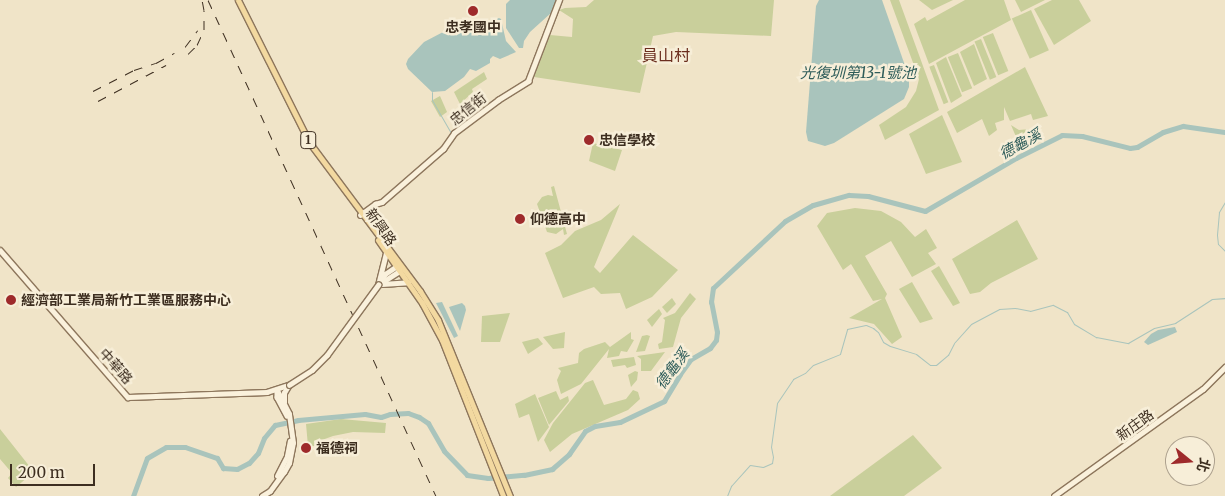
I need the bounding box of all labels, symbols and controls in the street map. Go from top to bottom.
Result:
marker: 忠孝國中 [467,5,479,17]
place label: 忠孝國中 [445,19,501,35]
district label: 員山村 [642,45,690,65]
water label: 光復圳第13-1號池 [800,64,916,82]
street label: 忠信街 [446,89,490,129]
water label: 德龜溪 [996,125,1044,163]
road number: 1 [299,130,317,150]
place label: 忠信學校 [599,132,655,148]
marker: 忠信學校 [583,134,595,146]
street label: 新興路 [362,205,400,249]
place label: 仰德高中 [530,211,586,227]
marker: 仰德高中 [514,213,526,225]
place label: 經濟部工業局新竹工業區服務中心 [21,292,231,308]
marker: 經濟部工業局新竹工業區服務中心 [5,294,17,306]
street label: 中華路 [96,345,136,387]
water label: 德龜溪 [651,346,693,392]
street label: 新庄路 [1113,406,1157,444]
north arrow [1165,436,1215,486]
place label: 福德祠 [316,440,358,456]
marker: 福德祠 [300,442,312,454]
scale bar [12,454,98,486]
text: 北 [1193,456,1214,474]
text: 200 m [18,463,65,482]

